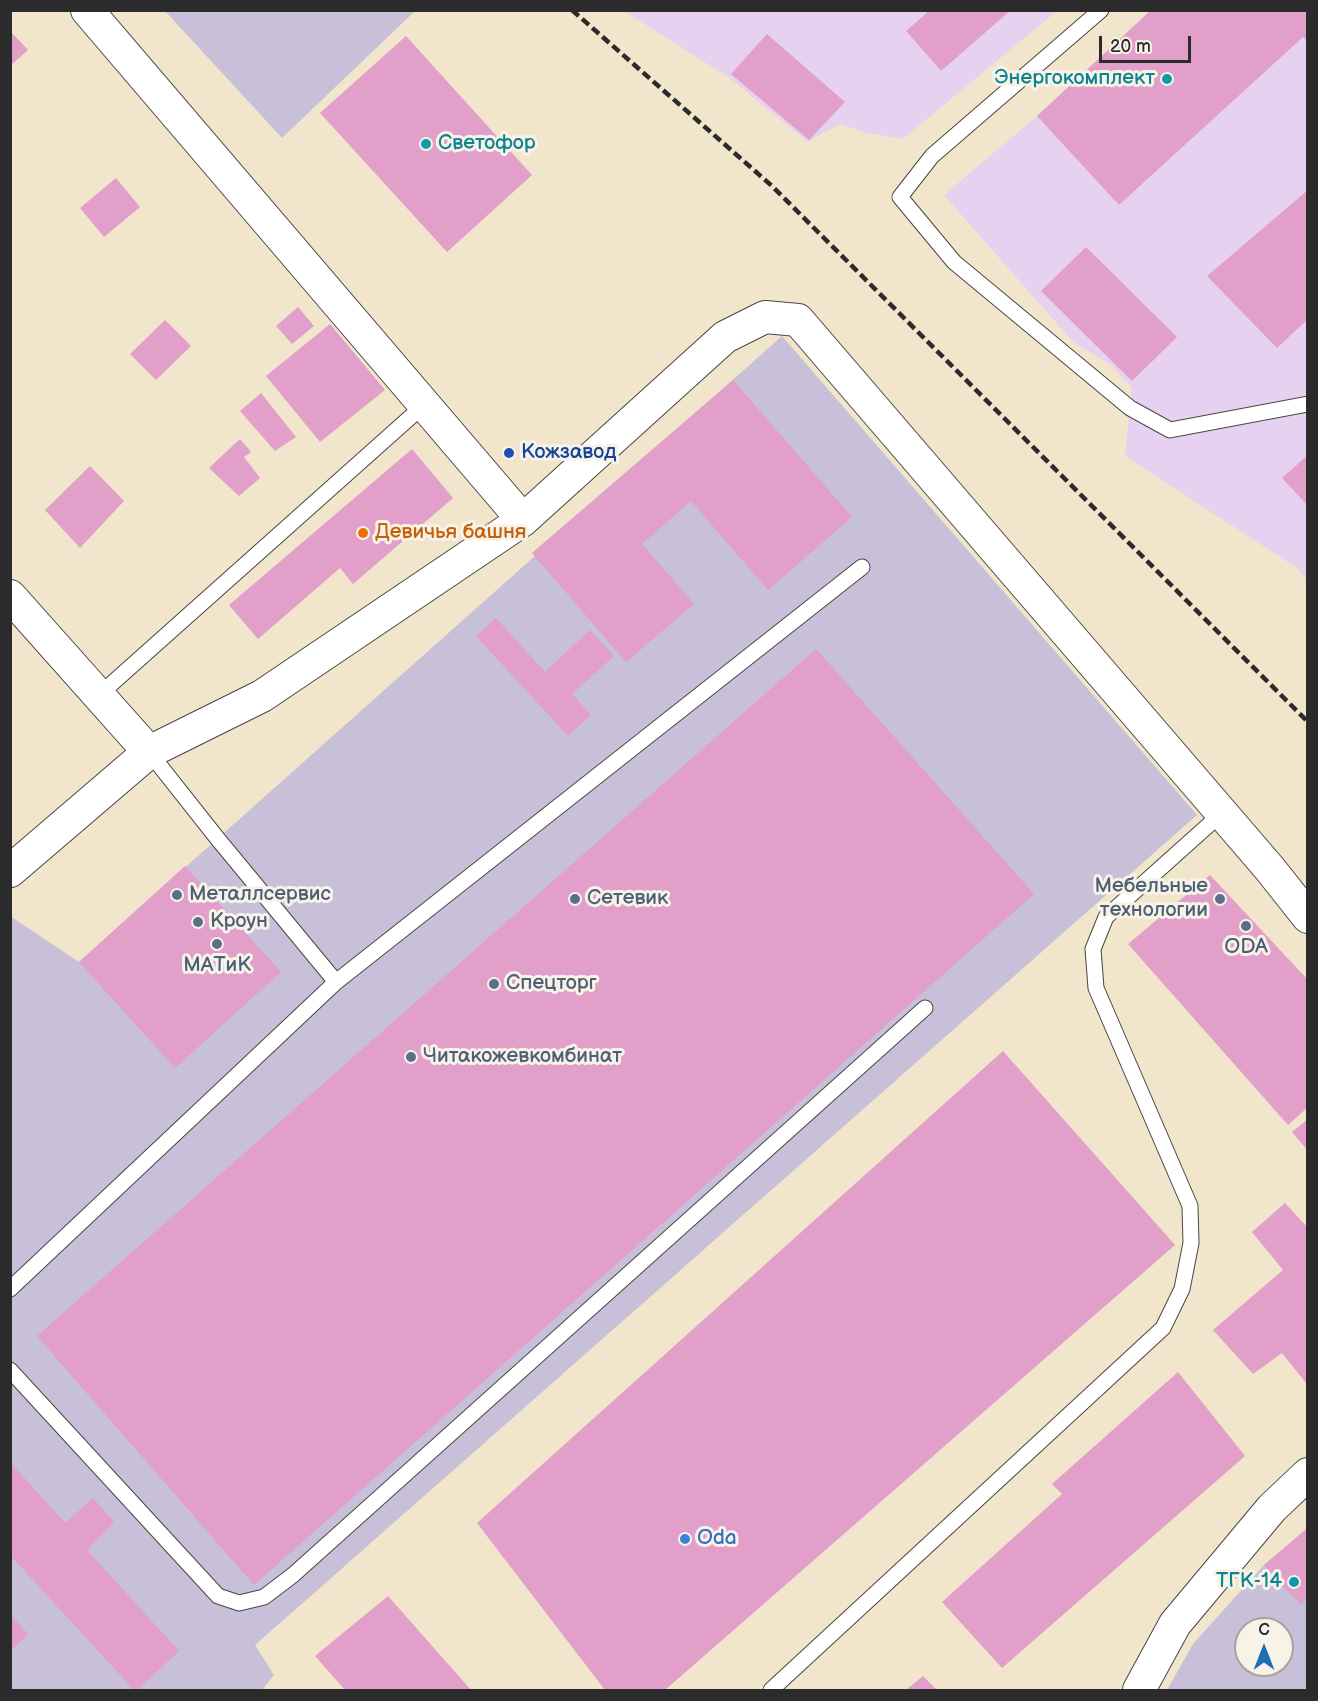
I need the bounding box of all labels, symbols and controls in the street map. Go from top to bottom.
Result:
scale bar [1102,24,1194,62]
text: 20 m [1110,36,1151,57]
place label: Энергокомплект [994,66,1155,92]
marker: Энергокомплект [1160,72,1174,86]
place label: Светофор [438,131,536,157]
marker: Светофор [419,137,433,151]
place label: Кожзавод [521,440,616,466]
marker: Кожзавод [502,446,516,460]
place label: Девичья башня [375,520,526,546]
marker: Девичья башня [356,526,370,540]
place label: Мебельные технологии [1095,874,1208,924]
place label: Металлсервис [189,882,331,908]
place label: Сетевик [587,886,668,912]
marker: Металлсервис [170,888,184,902]
marker: Сетевик [568,892,582,906]
marker: Мебельные технологии [1213,892,1227,906]
place label: Кроун [210,909,268,935]
marker: Кроун [191,915,205,929]
marker: ODA [1239,919,1253,933]
place label: ODA [1224,935,1268,961]
marker: МАТиК [210,937,224,951]
place label: МАТиК [183,953,251,979]
place label: Спецторг [506,971,597,997]
marker: Спецторг [487,977,501,991]
place label: Читакожевкомбинат [423,1044,622,1070]
marker: Читакожевкомбинат [404,1050,418,1064]
place label: Oda [697,1526,737,1552]
marker: Oda [678,1532,692,1546]
place label: ТГК-14 [1216,1569,1282,1595]
marker: ТГК-14 [1287,1575,1301,1589]
north arrow [1234,1617,1294,1677]
text: С [1258,1621,1270,1640]

